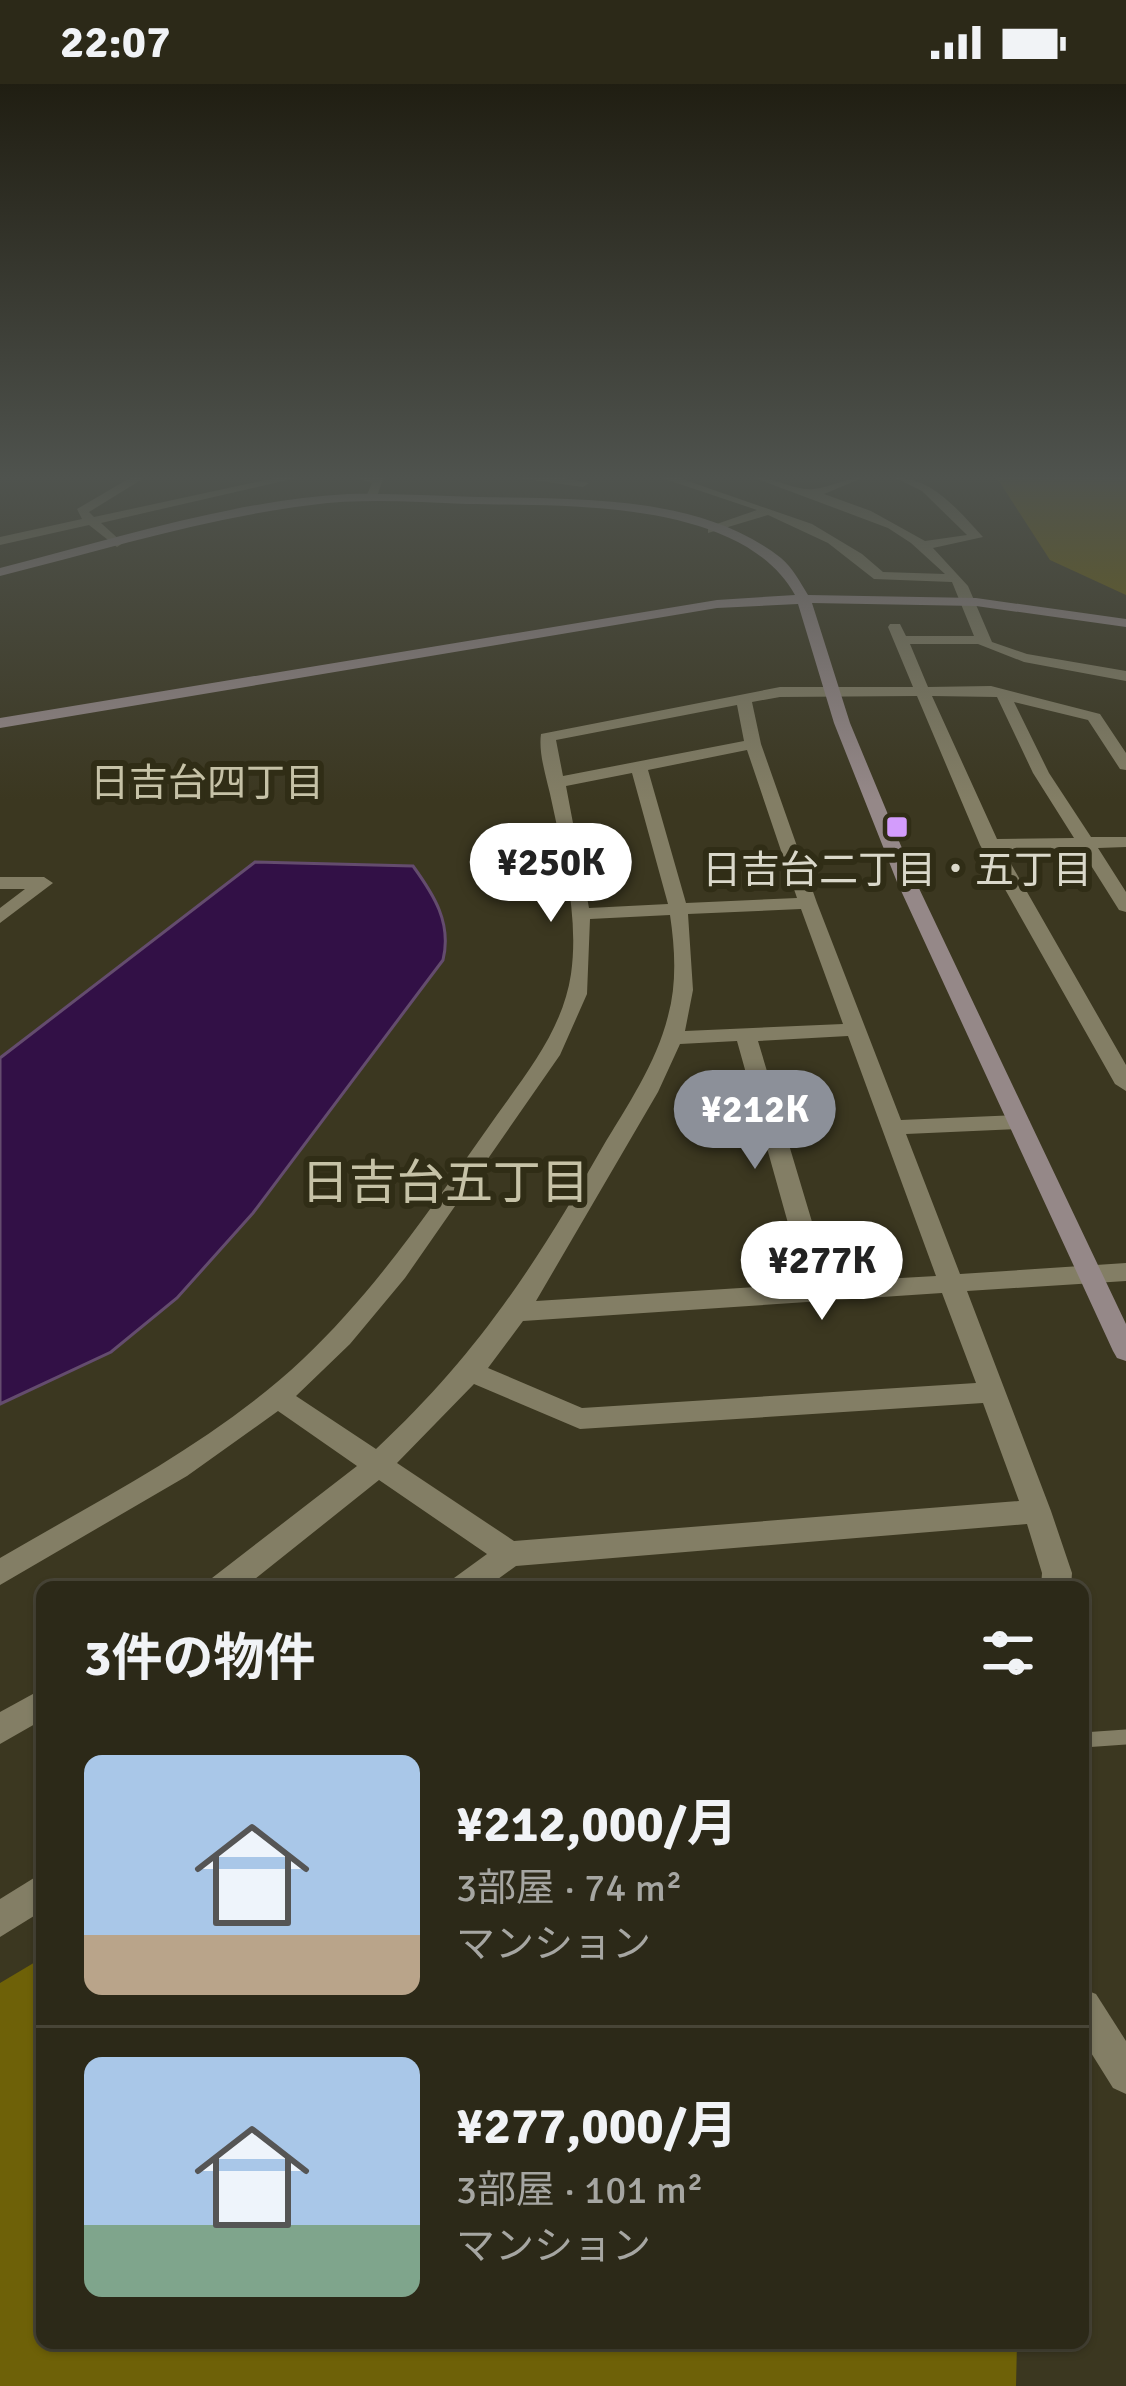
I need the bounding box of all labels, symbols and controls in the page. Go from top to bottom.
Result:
text: 22:07 [60,15,170,70]
district label: 日吉台四丁目 [90,759,324,807]
marker: 日吉台二丁目・五丁目 [884,814,910,840]
pin: ¥250K [467,823,635,925]
text: ¥250K [497,838,605,886]
place label: 日吉台二丁目・五丁目 [702,846,1092,894]
pin: ¥212K [671,1070,839,1172]
text: ¥212K [701,1085,809,1133]
district label: 日吉台五丁目 [301,1154,589,1213]
pin: ¥277K [738,1221,906,1323]
text: ¥277K [768,1236,876,1284]
icon: filters [975,1620,1041,1686]
text: 3件の物件 [84,1627,316,1690]
text: ¥212,000/月 [456,1793,738,1856]
icon: home [180,1803,324,1947]
text: 3部屋 · 74 m² [456,1864,682,1912]
text: マンション [456,1920,651,1968]
text: ¥277,000/月 [456,2095,738,2158]
icon: home [180,2105,324,2249]
text: 3部屋 · 101 m² [456,2166,703,2214]
text: マンション [456,2222,651,2270]

